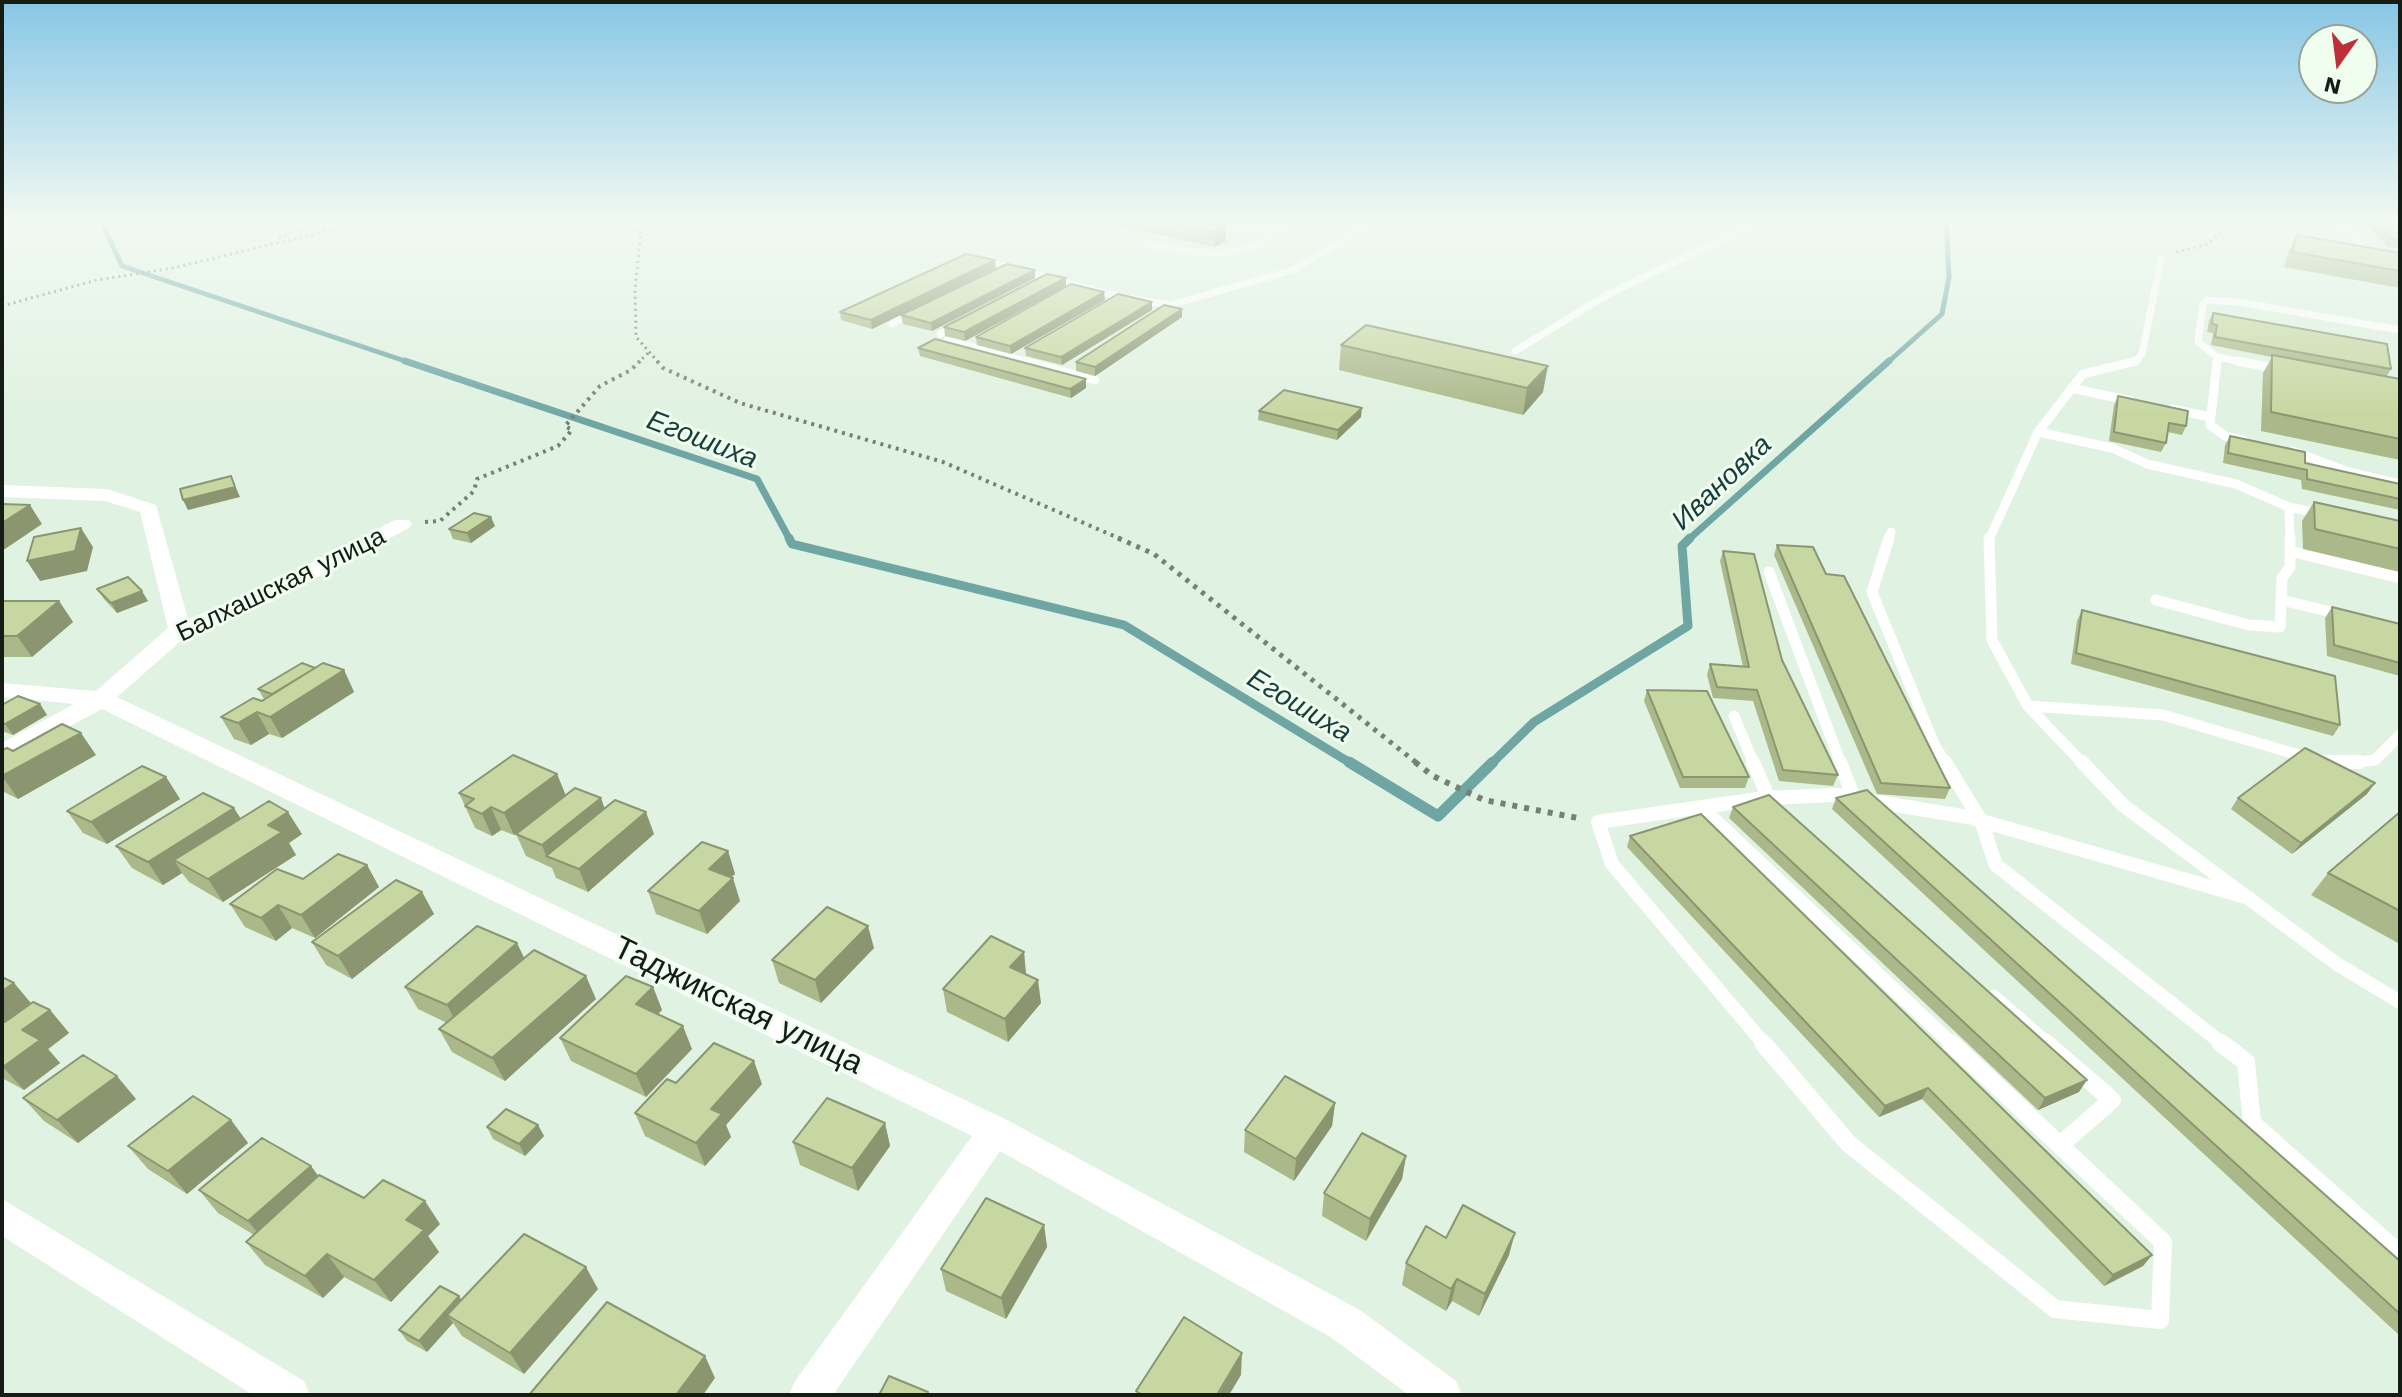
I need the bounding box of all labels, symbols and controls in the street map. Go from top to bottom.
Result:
north arrow [2298,24,2378,104]
text: N [2322,72,2343,100]
water label: Егошиха [642,404,762,476]
water label: Ивановка [1665,428,1779,538]
street label: Балхашская улица [171,521,391,649]
water label: Егошиха [1241,662,1357,750]
street label: Таджикская улица [607,929,869,1083]

